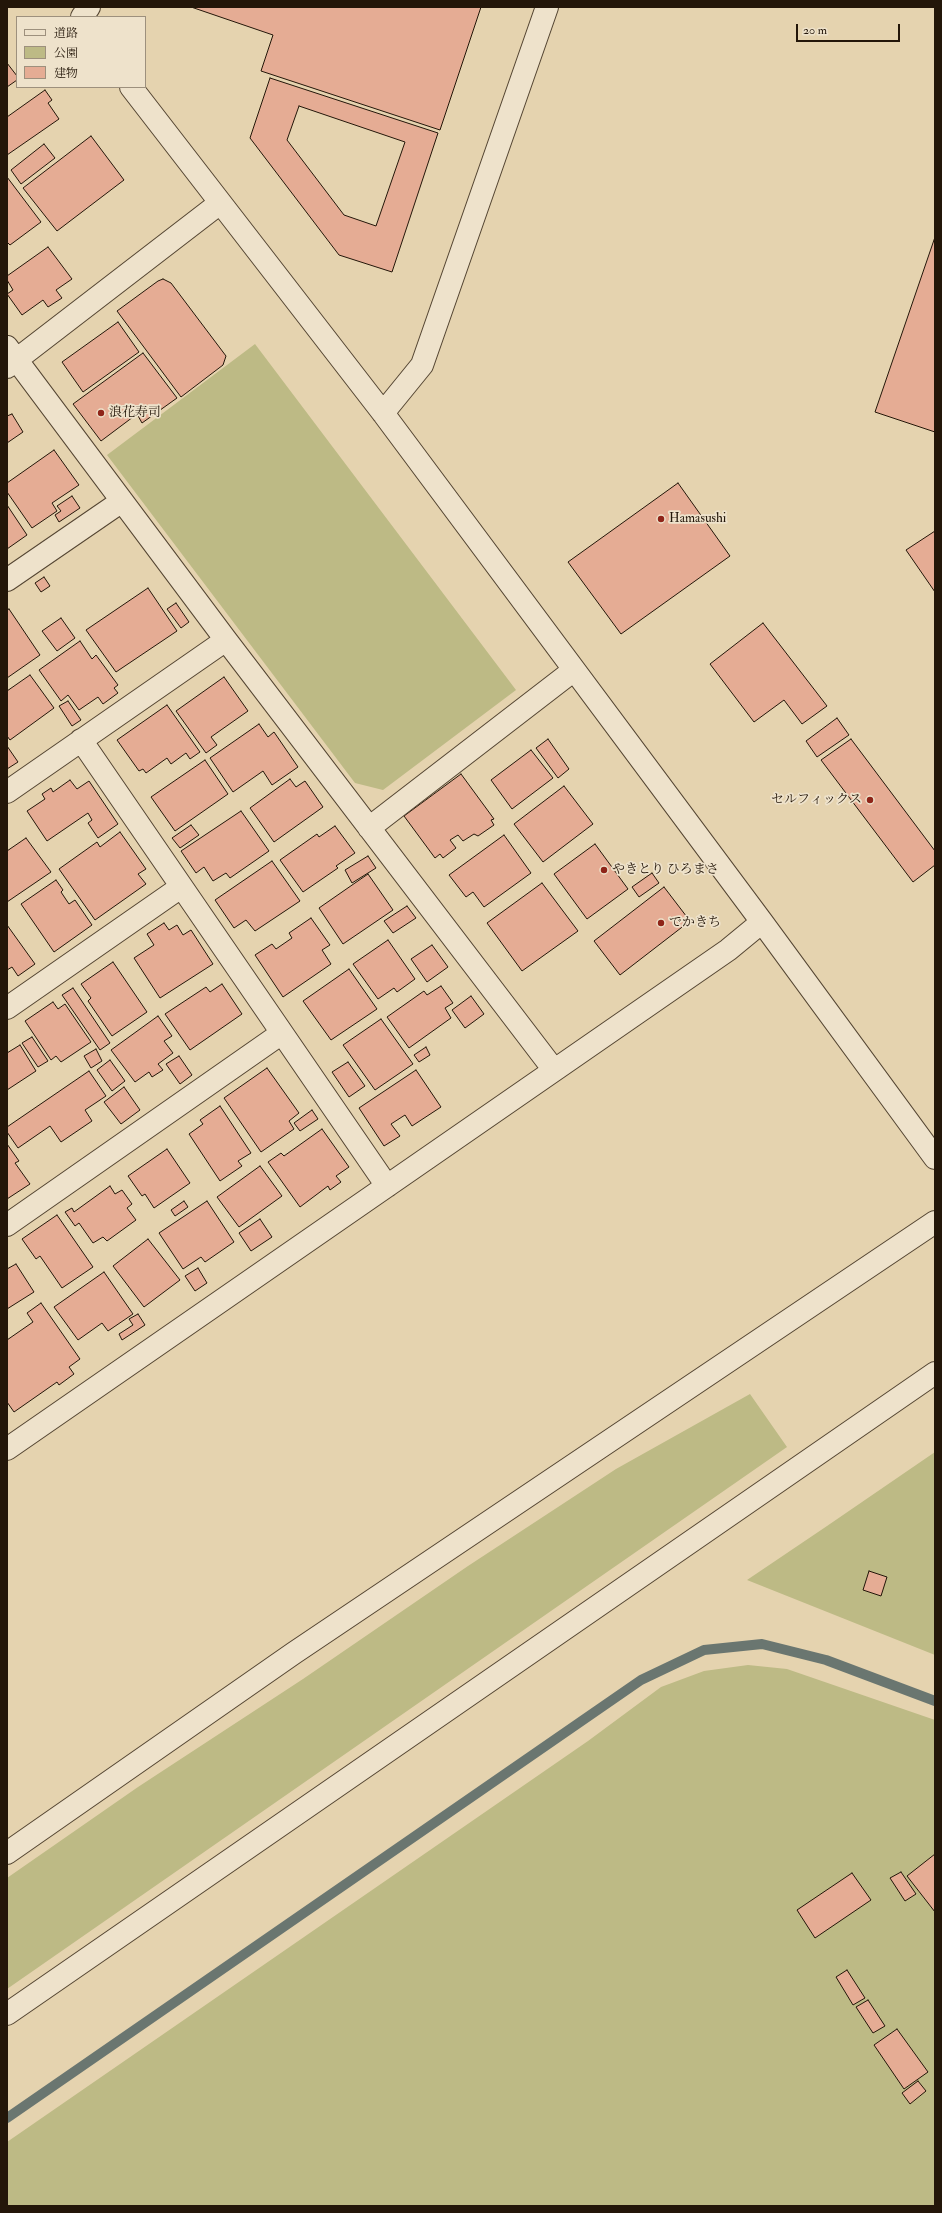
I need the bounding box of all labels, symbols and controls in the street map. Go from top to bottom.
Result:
legend [16,16,146,88]
scale bar [798,16,902,42]
text: 20 m [803,23,827,38]
text: 道路 [54,26,78,41]
text: 公園 [54,46,78,61]
text: 建物 [54,66,78,81]
place label: 浪花寿司 [109,405,161,421]
marker: 浪花寿司 [96,408,106,418]
place label: Hamasushi [669,511,726,527]
marker: Hamasushi [656,514,666,524]
place label: セルフィックス [771,792,862,808]
marker: セルフィックス [865,795,875,805]
place label: やきとり ひろまさ [612,862,719,878]
marker: やきとり ひろまさ [599,865,609,875]
place label: でかきち [669,915,721,931]
marker: でかきち [656,918,666,928]

